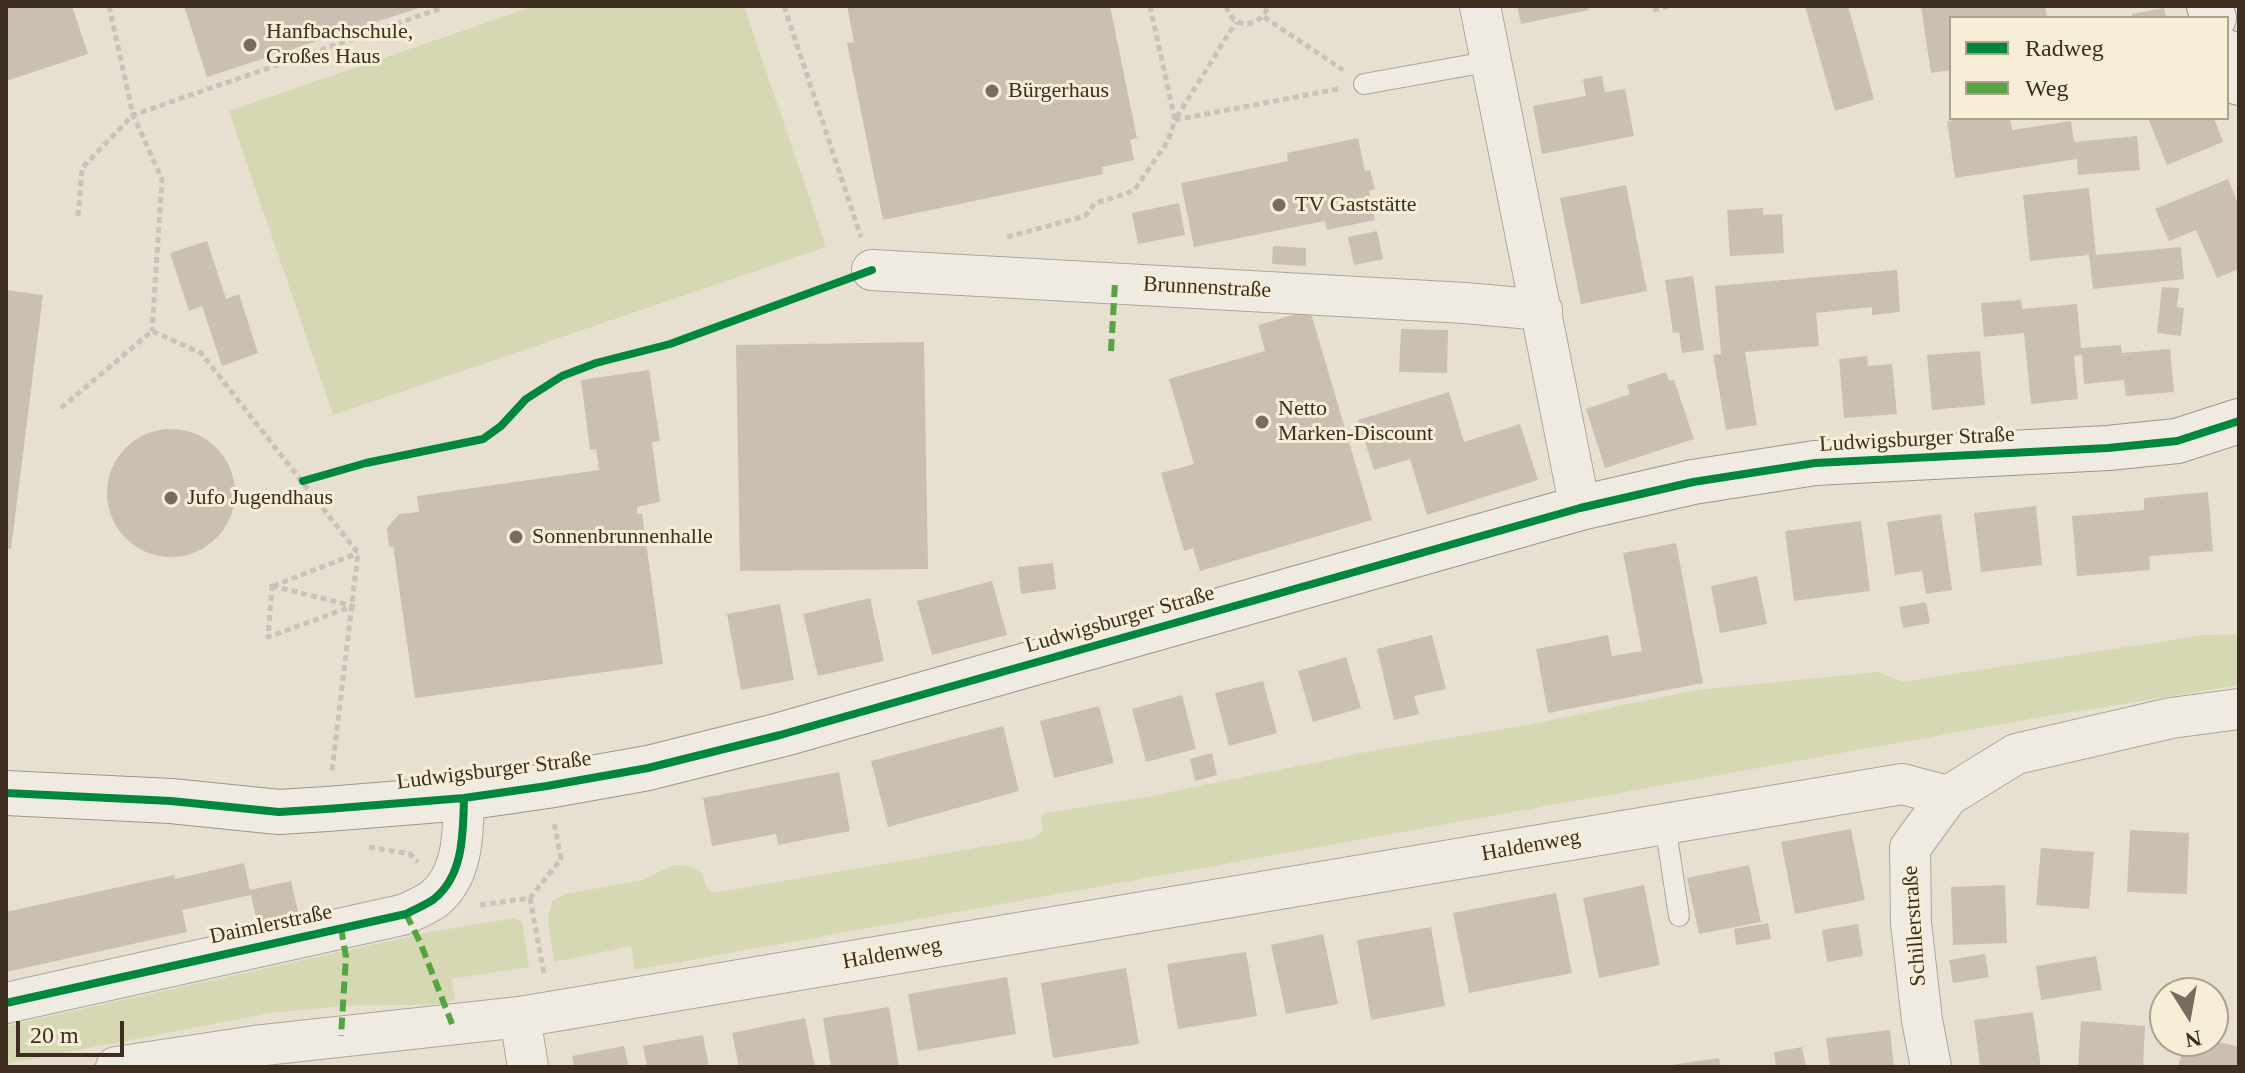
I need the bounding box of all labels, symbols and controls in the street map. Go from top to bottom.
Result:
legend [1949,16,2229,120]
place label: Hanfbachschule, Großes Haus [266,19,413,70]
text: Radweg [2025,35,2104,61]
marker: Hanfbachschule, Großes Haus [241,36,259,54]
text: Weg [2025,75,2068,101]
place label: Bürgerhaus [1008,78,1109,104]
marker: Bürgerhaus [983,82,1001,100]
place label: TV Gaststätte [1295,192,1417,218]
marker: TV Gaststätte [1270,196,1288,214]
street label: Brunnenstraße [1142,271,1272,305]
place label: Netto Marken-Discount [1278,396,1433,448]
marker: Netto Marken-Discount [1253,413,1271,431]
street label: Ludwigsburger Straße [1819,422,2015,458]
place label: Jufo Jugendhaus [187,485,333,511]
marker: Jufo Jugendhaus [162,489,180,507]
place label: Sonnenbrunnenhalle [532,524,713,550]
marker: Sonnenbrunnenhalle [507,528,525,546]
street label: Ludwigsburger Straße [1022,580,1218,660]
street label: Ludwigsburger Straße [395,746,593,796]
street label: Haldenweg [1479,824,1583,868]
street label: Schillerstraße [1898,865,1932,987]
street label: Daimlerstraße [207,899,335,951]
street label: Haldenweg [840,932,944,976]
north arrow [2149,977,2229,1057]
scale bar [20,1005,128,1055]
text: 20 m [30,1022,79,1048]
text: N [2183,1025,2203,1053]

